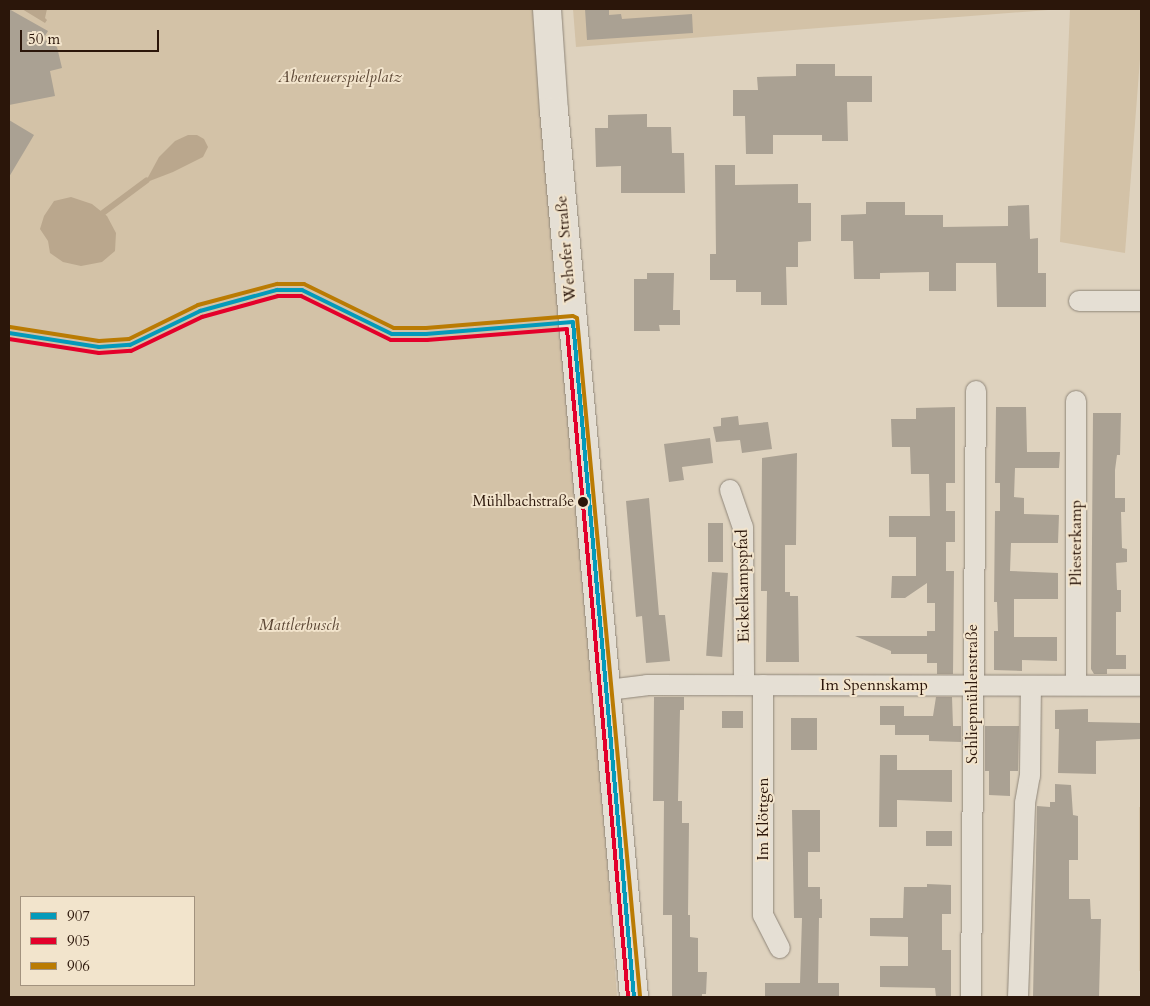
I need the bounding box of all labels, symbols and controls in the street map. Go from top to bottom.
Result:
scale bar [22,20,161,52]
text: 50 m [28,29,60,49]
park label: Abenteuerspielplatz [278,67,402,87]
street label: Wehofer Straße [552,195,580,303]
place label: Mühlbachstraße [473,493,574,511]
marker: Mühlbachstraße [578,497,588,507]
street label: Pliesterkamp [1066,500,1086,586]
street label: Eickelkampspfad [732,529,754,643]
park label: Mattlerbusch [259,615,339,635]
street label: Schliepmühlenstraße [962,624,982,764]
street label: Im Spennskamp [820,675,928,695]
street label: Im Klöttgen [753,777,773,861]
legend [20,896,195,986]
text: 907 [67,906,90,926]
text: 905 [67,931,90,951]
text: 906 [67,956,90,976]

